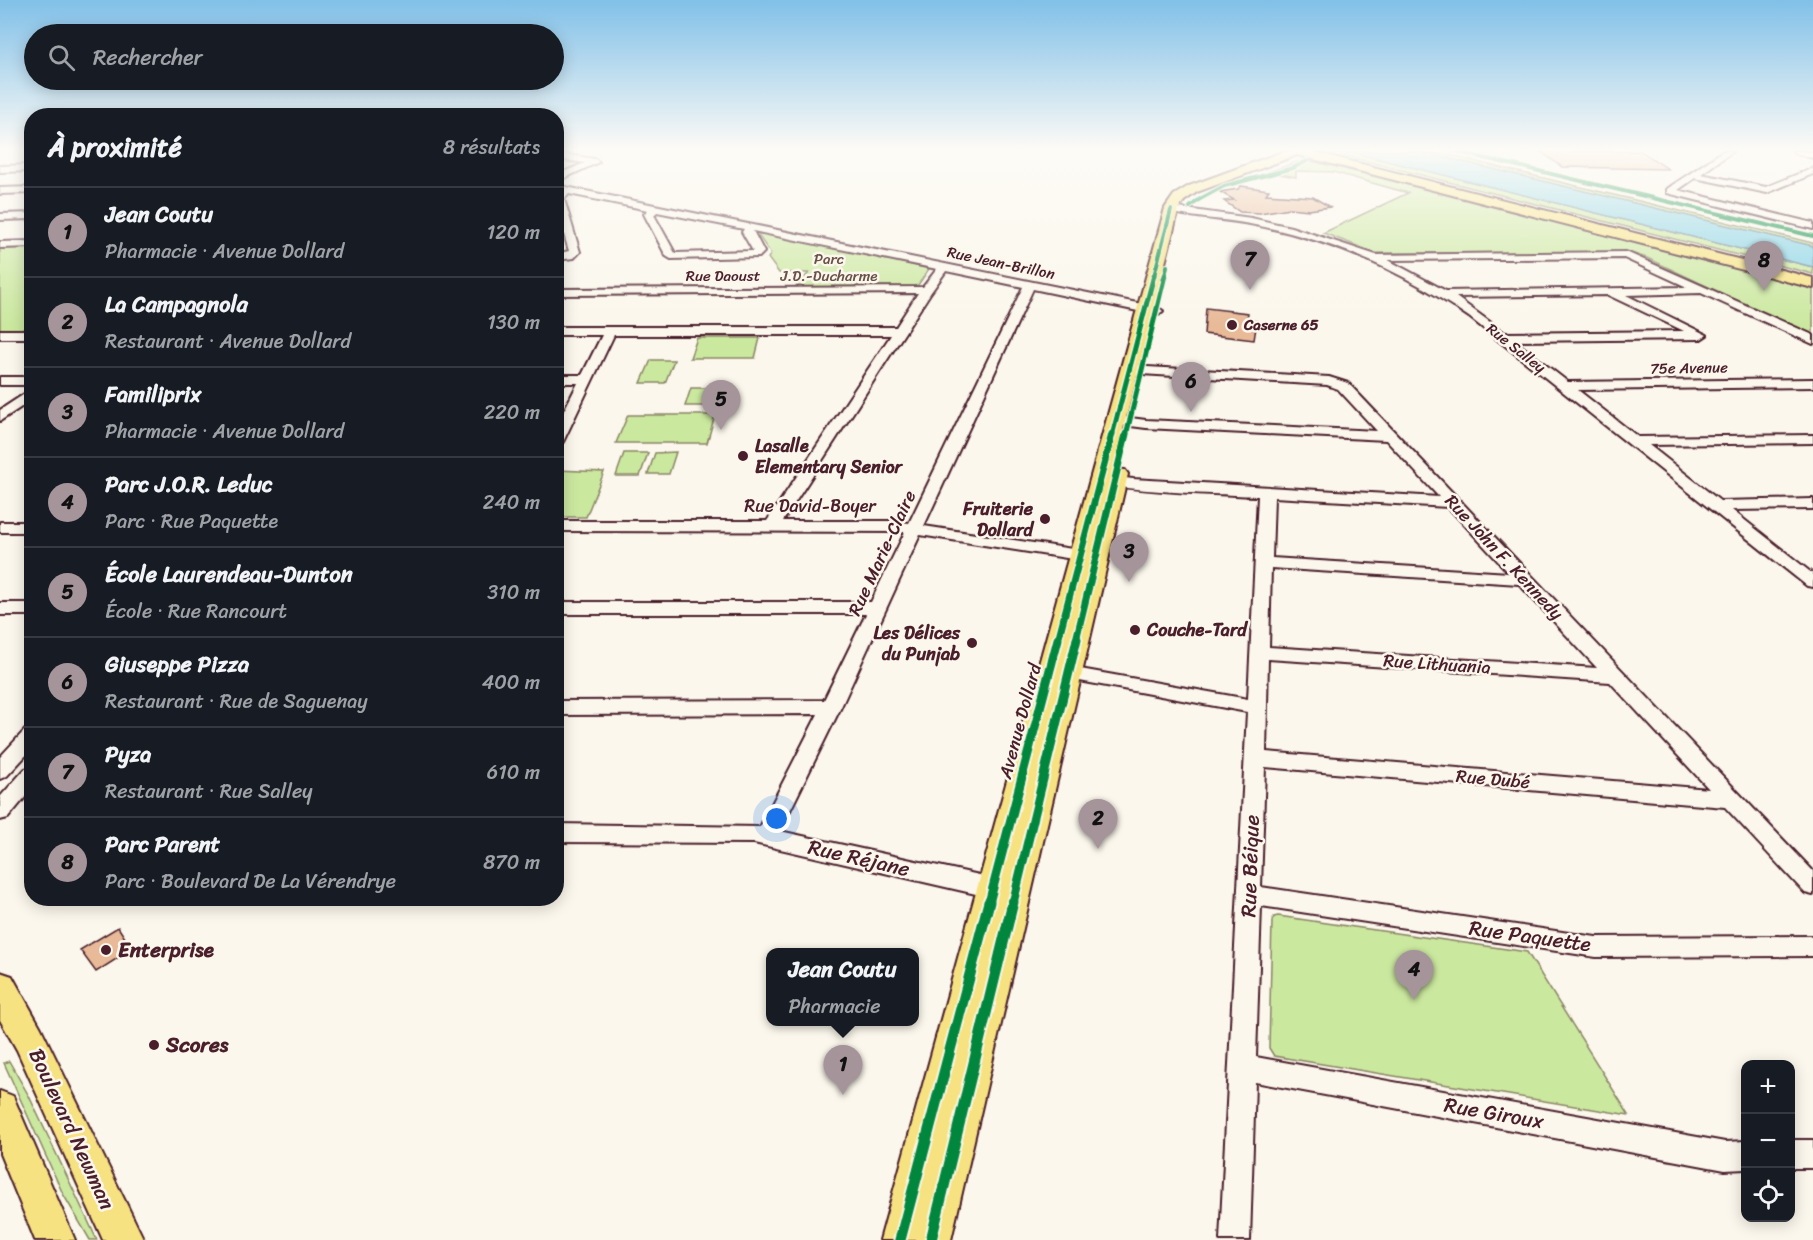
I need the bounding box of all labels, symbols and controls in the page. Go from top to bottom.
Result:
search box [24,24,564,90]
text: Rechercher [93,38,203,77]
icon: search [45,41,78,74]
text: À proximité [48,124,182,170]
text: 8 résultats [443,130,540,165]
text: Jean Coutu [105,195,213,234]
text: 1 [63,215,72,250]
text: 120 m [487,215,540,250]
text: Pharmacie · Avenue Dollard [105,234,344,269]
street label: Rue Jean-Brillon [945,239,1057,287]
pin: 7 [1230,240,1270,290]
pin: 8 [1744,242,1784,291]
park label: Parc J.D.-Ducharme [780,246,877,289]
street label: Rue Daoust [686,263,761,289]
text: La Campagnola [105,285,248,324]
text: 2 [62,305,73,340]
text: 130 m [487,305,540,340]
place label: Caserne 65 [1243,312,1319,338]
street label: Rue Salley [1481,316,1552,380]
marker: Caserne 65 [1225,318,1239,332]
text: Restaurant · Avenue Dollard [105,324,351,359]
street label: 75e Avenue [1650,354,1728,382]
pin: 6 [1172,362,1210,412]
text: Familiprix [105,375,201,414]
pin: 5 [702,380,740,430]
text: 3 [62,395,73,430]
text: 220 m [484,395,540,430]
text: Pharmacie · Avenue Dollard [105,414,344,449]
place label: Lasalle Elementary Senior [755,430,904,483]
marker: Lasalle Elementary Senior [736,449,750,463]
text: Parc J.O.R. Leduc [105,465,273,504]
text: 4 [61,485,74,520]
text: 240 m [483,485,540,520]
street label: Rue Marie-Claire [839,485,925,621]
street label: Rue John F. Kennedy [1437,486,1572,628]
street label: Rue David-Boyer [744,490,877,522]
place label: Fruiterie Dollard [962,493,1035,546]
text: Parc · Rue Paquette [105,504,278,539]
marker: Fruiterie Dollard [1038,512,1052,526]
pin: 3 [1110,532,1148,582]
text: École Laurendeau-Dunton [105,555,353,594]
text: 5 [61,575,74,610]
text: 310 m [487,575,540,610]
text: École · Rue Rancourt [105,594,287,629]
place label: Couche-Tard [1146,614,1248,646]
place label: Les Délices du Punjab [873,617,961,670]
marker: Couche-Tard [1128,623,1142,637]
marker: Les Délices du Punjab [965,636,979,650]
street label: Rue Lithuania [1382,644,1492,684]
text: Giuseppe Pizza [105,645,249,684]
street label: Avenue Dollard [989,658,1051,783]
text: 6 [62,665,73,700]
text: 400 m [482,665,540,700]
text: Restaurant · Rue de Saguenay [105,684,368,719]
text: Pyza [105,735,151,774]
text: 7 [62,755,73,790]
text: 610 m [487,755,540,790]
street label: Rue Dubé [1455,760,1531,798]
text: Restaurant · Rue Salley [105,774,313,809]
pin: 2 [1078,800,1118,849]
your location [762,804,791,833]
street label: Rue Béique [1229,814,1271,918]
text: Parc Parent [105,825,220,864]
street label: Rue Réjane [804,828,914,888]
text: 8 [61,845,74,880]
text: 870 m [483,845,540,880]
text: Parc · Boulevard De La Vérendrye [105,864,396,899]
street label: Rue Paquette [1467,909,1593,963]
place label: Enterprise [118,931,215,969]
marker: Enterprise [99,943,113,957]
popup [766,948,919,1026]
text: Jean Coutu [788,950,897,989]
pin: 4 [1394,950,1434,1000]
text: Pharmacie [788,989,881,1024]
place label: Scores [165,1026,229,1064]
marker: Scores [147,1038,161,1052]
street label: Boulevard Newman [18,1042,126,1216]
pin: 1 [824,1046,862,1095]
map controls [1741,1060,1795,1222]
button: + [1741,1060,1795,1114]
street label: Rue Giroux [1441,1086,1547,1140]
button: − [1741,1114,1795,1168]
button: locate [1741,1168,1795,1222]

